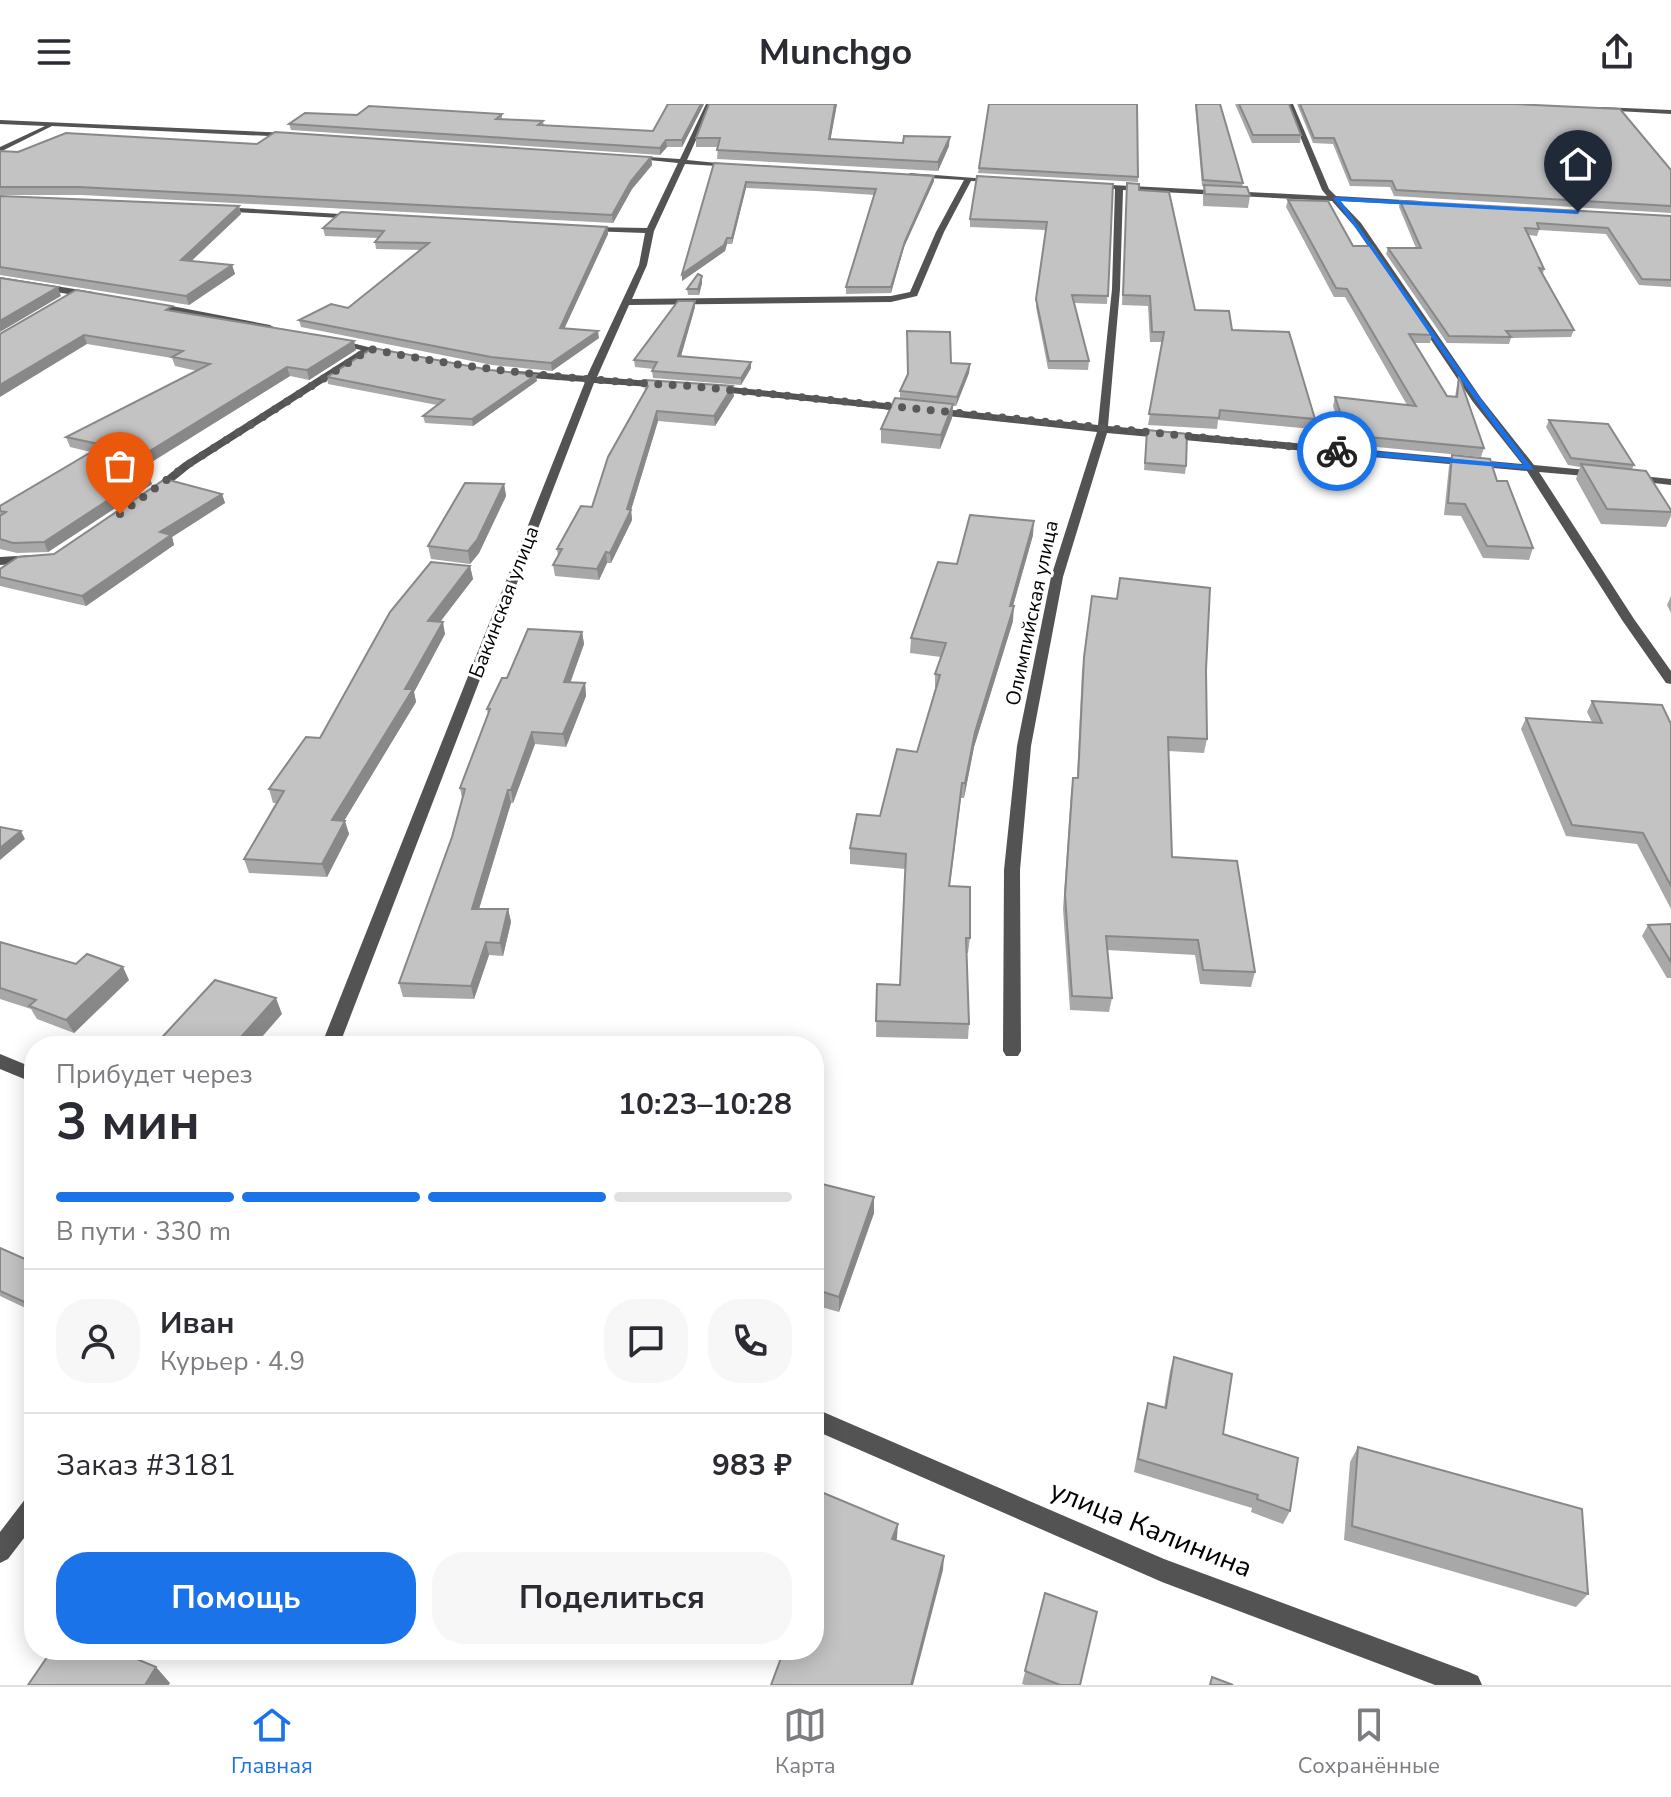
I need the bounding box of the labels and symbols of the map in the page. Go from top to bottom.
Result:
pin [1544,130,1612,212]
courier [1297,411,1377,491]
pin [86,432,154,514]
street label: Олимпийская улица [999,518,1065,708]
street label: Бакинская улица [463,522,545,682]
street label: улица Калинина [1044,1471,1258,1587]

